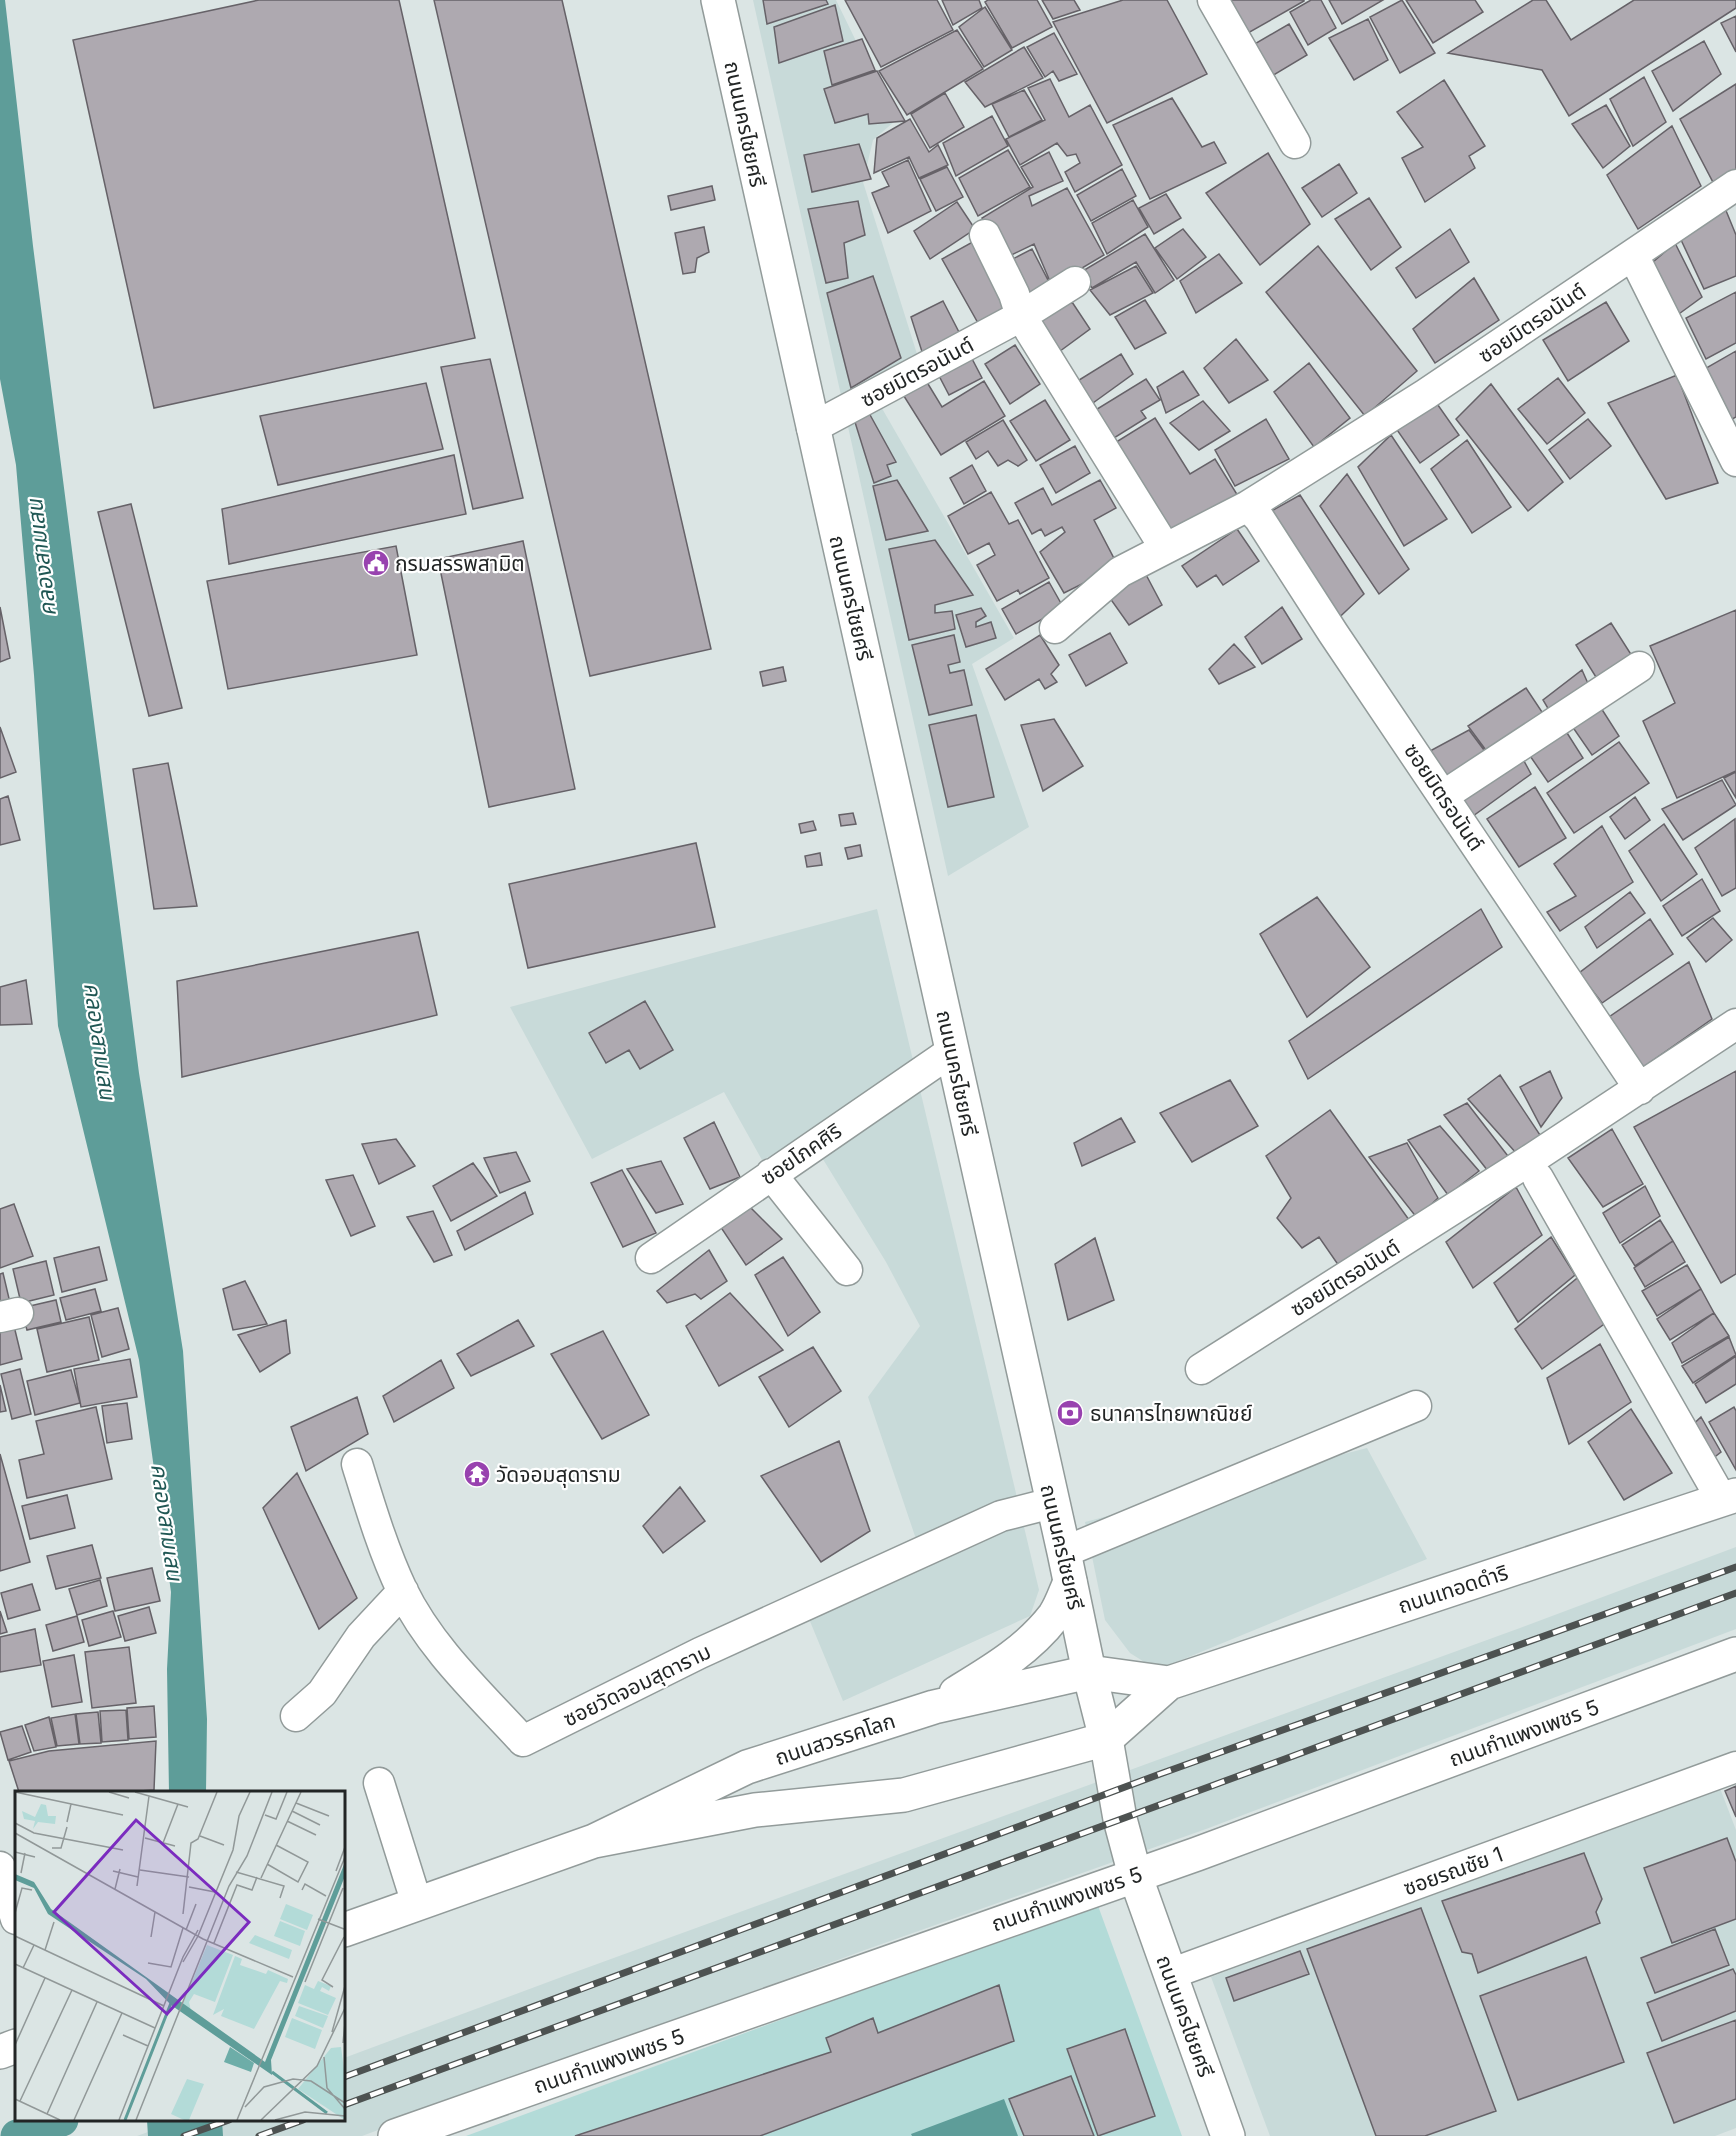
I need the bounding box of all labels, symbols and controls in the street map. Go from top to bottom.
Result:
street label: ถนนนครไชยศรี [719,59,771,189]
street label: ซอยมิตรอนันต์ [1474,278,1590,368]
street label: ซอยมิตรอนันต์ [856,332,978,412]
water label: คลองสามเสน [21,496,61,618]
street label: ถนนนครไชยศรี [824,533,878,663]
public building icon: กรมสรรพสามิต [361,548,391,578]
place label: กรมสรรพสามิต [395,551,525,576]
street label: ซอยมิตรอนันต์ [1399,739,1489,855]
water label: คลองสามเสน [79,981,121,1103]
street label: ถนนนครไชยศรี [931,1008,983,1138]
street label: ซอยโภคศิริ [756,1118,846,1190]
street label: ซอยมิตรอนันต์ [1286,1235,1404,1321]
bank icon: ธนาคารไทยพาณิชย์ [1055,1398,1085,1428]
place label: ธนาคารไทยพาณิชย์ [1090,1401,1253,1426]
temple icon: วัดจอมสุดาราม [462,1459,492,1489]
water label: คลองสามเสน [146,1462,188,1584]
place label: วัดจอมสุดาราม [496,1462,621,1488]
street label: ถนนนครไชยศรี [1035,1482,1089,1612]
street label: ถนนเทอดดำริ [1395,1559,1511,1619]
street label: ซอยวัดจอมสุดาราม [559,1639,715,1732]
street label: ถนนกำแพงเพชร 5 [1446,1694,1602,1772]
street label: ถนนสวรรคโลก [772,1708,898,1770]
inset map [15,1791,345,2121]
street label: ซอยรณชัย 1 [1400,1841,1506,1901]
street label: ถนนกำแพงเพชร 5 [988,1861,1146,1937]
street label: ถนนนครไชยศรี [1151,1952,1219,2080]
street label: ถนนกำแพงเพชร 5 [530,2023,688,2099]

